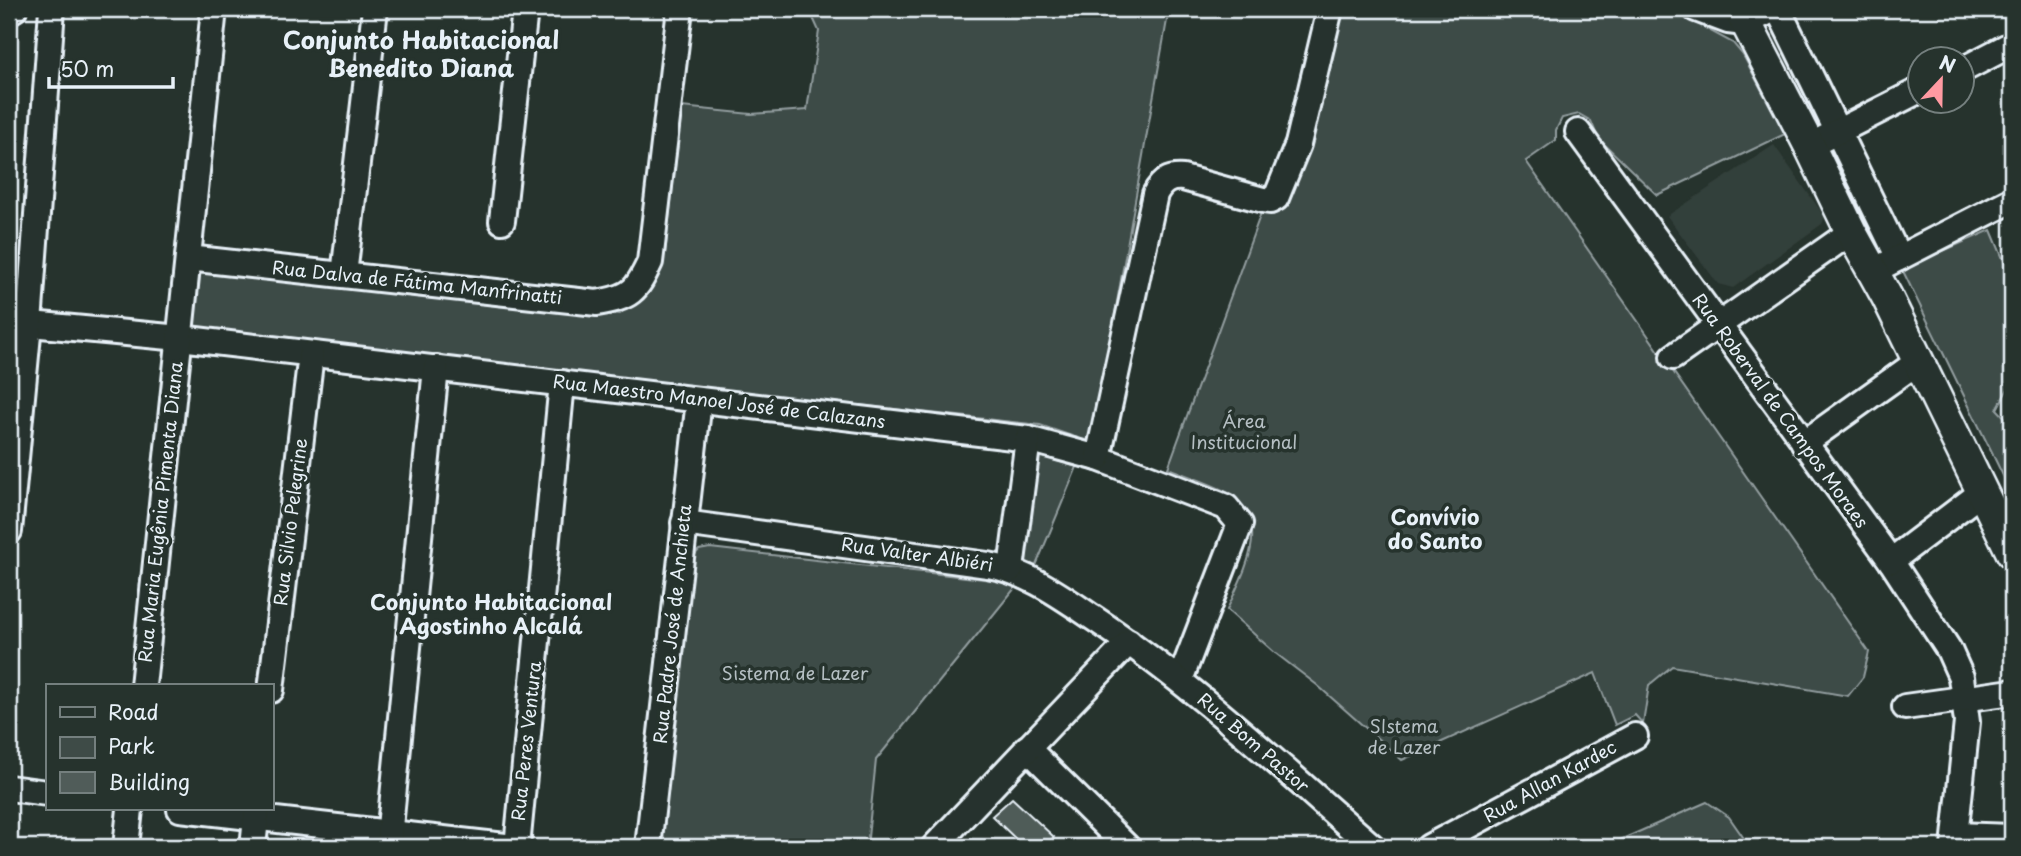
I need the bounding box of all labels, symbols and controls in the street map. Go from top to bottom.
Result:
district label: Conjunto Habitacional Benedito Diana [283,21,559,85]
scale bar [49,46,173,90]
north arrow [1906,46,1976,116]
text: N [1936,48,1960,79]
text: 50 m [60,52,114,84]
street label: Rua Dalva de Fátima Manfrinatti [271,253,563,310]
street label: Rua Roberval de Campos Moraes [1687,287,1876,533]
street label: Rua Maria Eugênia Pimenta Diana [130,359,189,664]
street label: Rua Maestro Manoel José de Calazans [551,367,887,434]
park label: Área Institucional [1191,407,1297,455]
street label: Rua Silvio Pelegrine [266,436,313,607]
district label: Convívio do Santo [1388,500,1482,556]
street label: Rua Padre José de Anchieta [646,502,698,745]
street label: Rua Valter Albiéri [840,529,995,578]
district label: Conjunto Habitacional Agostinho Alcalá [370,585,612,641]
park label: Sistema de Lazer [722,659,869,686]
street label: Rua Peres Ventura [504,660,547,822]
legend [46,684,273,810]
street label: Rua Bom Pastor [1192,686,1316,799]
text: Road [108,695,159,727]
park label: SIstema de Lazer [1368,712,1441,760]
text: Park [108,729,155,761]
street label: Rua Allan Kardec [1478,733,1621,829]
text: Building [108,765,190,797]

